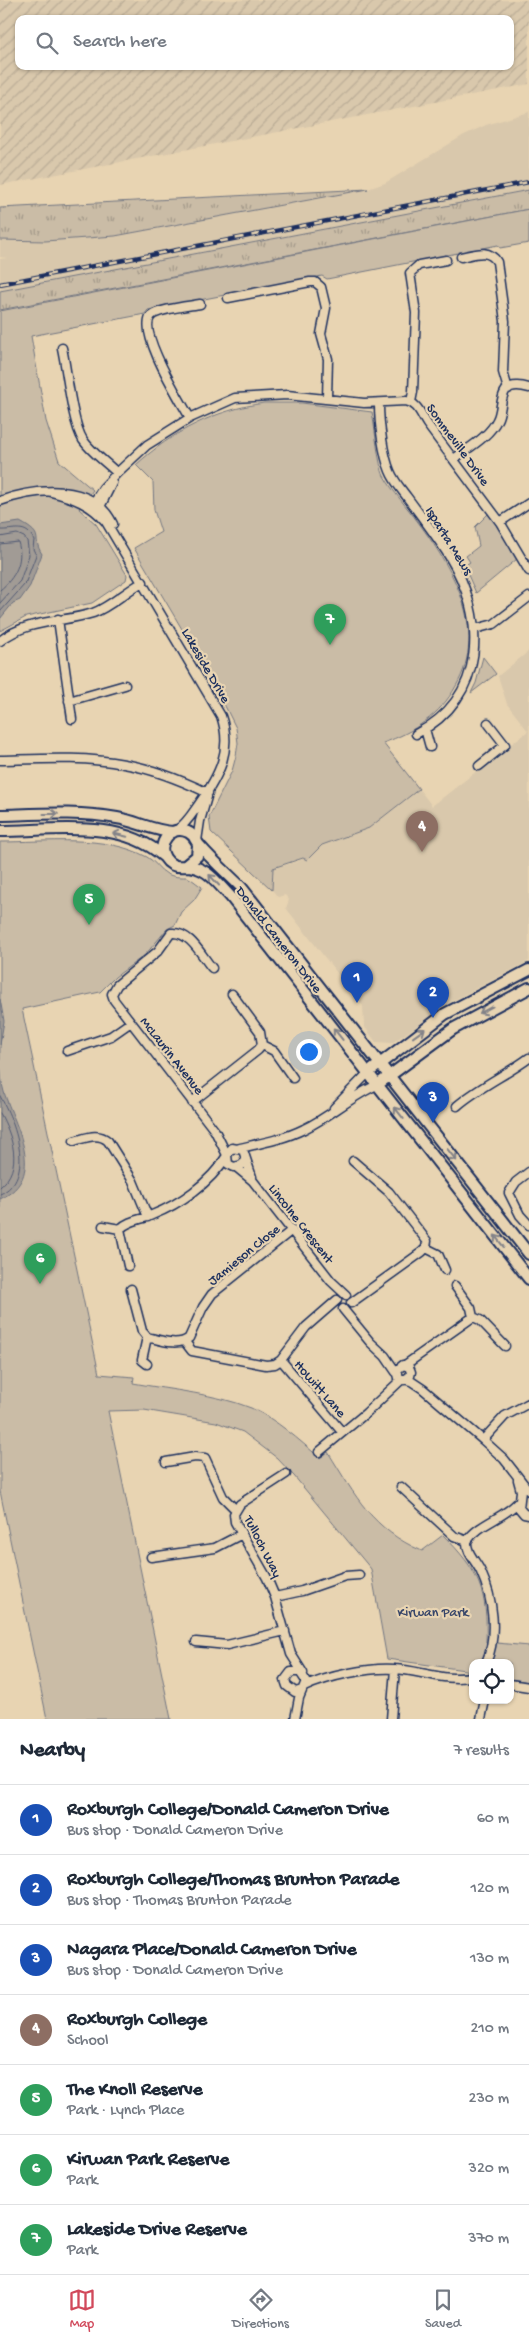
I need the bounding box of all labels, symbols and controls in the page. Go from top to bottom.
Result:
search box [15,15,514,70]
icon: search [33,29,61,57]
text: Search here [73,31,167,54]
street label: Sommeville Drive [422,401,493,490]
street label: Isparta Mews [420,504,476,580]
pin: 7 [314,604,346,645]
street label: Lakeside Drive [177,626,234,707]
one-way arrow [42,809,59,819]
pin: 4 [406,811,438,852]
one-way arrow [113,830,129,839]
one-way arrow [208,874,220,886]
street label: Donald Cameron Drive [230,883,325,998]
pin: 5 [73,884,105,925]
pin: 1 [341,962,373,1003]
pin: 2 [417,977,449,1018]
one-way arrow [478,1005,493,1015]
street label: McLaurin Avenue [135,1014,207,1099]
one-way arrow [332,1028,343,1041]
one-way arrow [412,1028,425,1039]
your location [296,1039,322,1065]
pin: 3 [417,1082,449,1123]
one-way arrow [394,1106,405,1119]
one-way arrow [446,1148,457,1161]
street label: Lincolne Crescent [264,1181,337,1269]
street label: Jamieson Close [205,1221,285,1290]
one-way arrow [494,1234,505,1247]
pin: 6 [24,1243,56,1284]
street label: Howitt Lane [290,1357,349,1422]
street label: Tulloch Way [238,1512,285,1581]
park label: Kirwan Park [398,1605,470,1622]
map controls [469,1659,514,1704]
button: locate [469,1659,514,1704]
text: Nearby [20,1739,85,1764]
text: 7 results [454,1742,509,1761]
text: Roxburgh College/Donald Cameron Drive [67,1799,389,1822]
text: 1 [33,1810,39,1829]
text: 60 m [477,1810,509,1829]
text: Bus stop · Donald Cameron Drive [67,1822,283,1841]
text: Roxburgh College/Thomas Brunton Parade [67,1869,399,1892]
text: 2 [32,1880,40,1899]
text: 120 m [470,1880,509,1899]
text: Bus stop · Thomas Brunton Parade [67,1892,292,1911]
text: Nagara Place/Donald Cameron Drive [67,1939,356,1962]
text: 3 [32,1950,40,1969]
text: 130 m [470,1950,509,1969]
text: Bus stop · Donald Cameron Drive [67,1962,283,1981]
text: Roxburgh College [67,2009,207,2032]
text: 4 [32,2020,40,2039]
text: 210 m [470,2020,509,2039]
text: School [67,2032,109,2051]
text: The Knoll Reserve [67,2079,203,2102]
text: 5 [32,2090,40,2109]
text: 230 m [469,2090,509,2109]
text: Park · Lynch Place [67,2102,184,2121]
text: Kirwan Park Reserve [67,2149,229,2172]
text: 6 [32,2160,40,2179]
text: 320 m [469,2160,509,2179]
text: Park [67,2172,98,2191]
text: Lakeside Drive Reserve [67,2219,247,2242]
text: 7 [32,2230,40,2249]
text: 370 m [468,2230,509,2249]
text: Park [67,2242,98,2261]
tab: Map [68,2286,96,2333]
tab: Directions [232,2286,289,2333]
tab: Saved [425,2286,461,2333]

